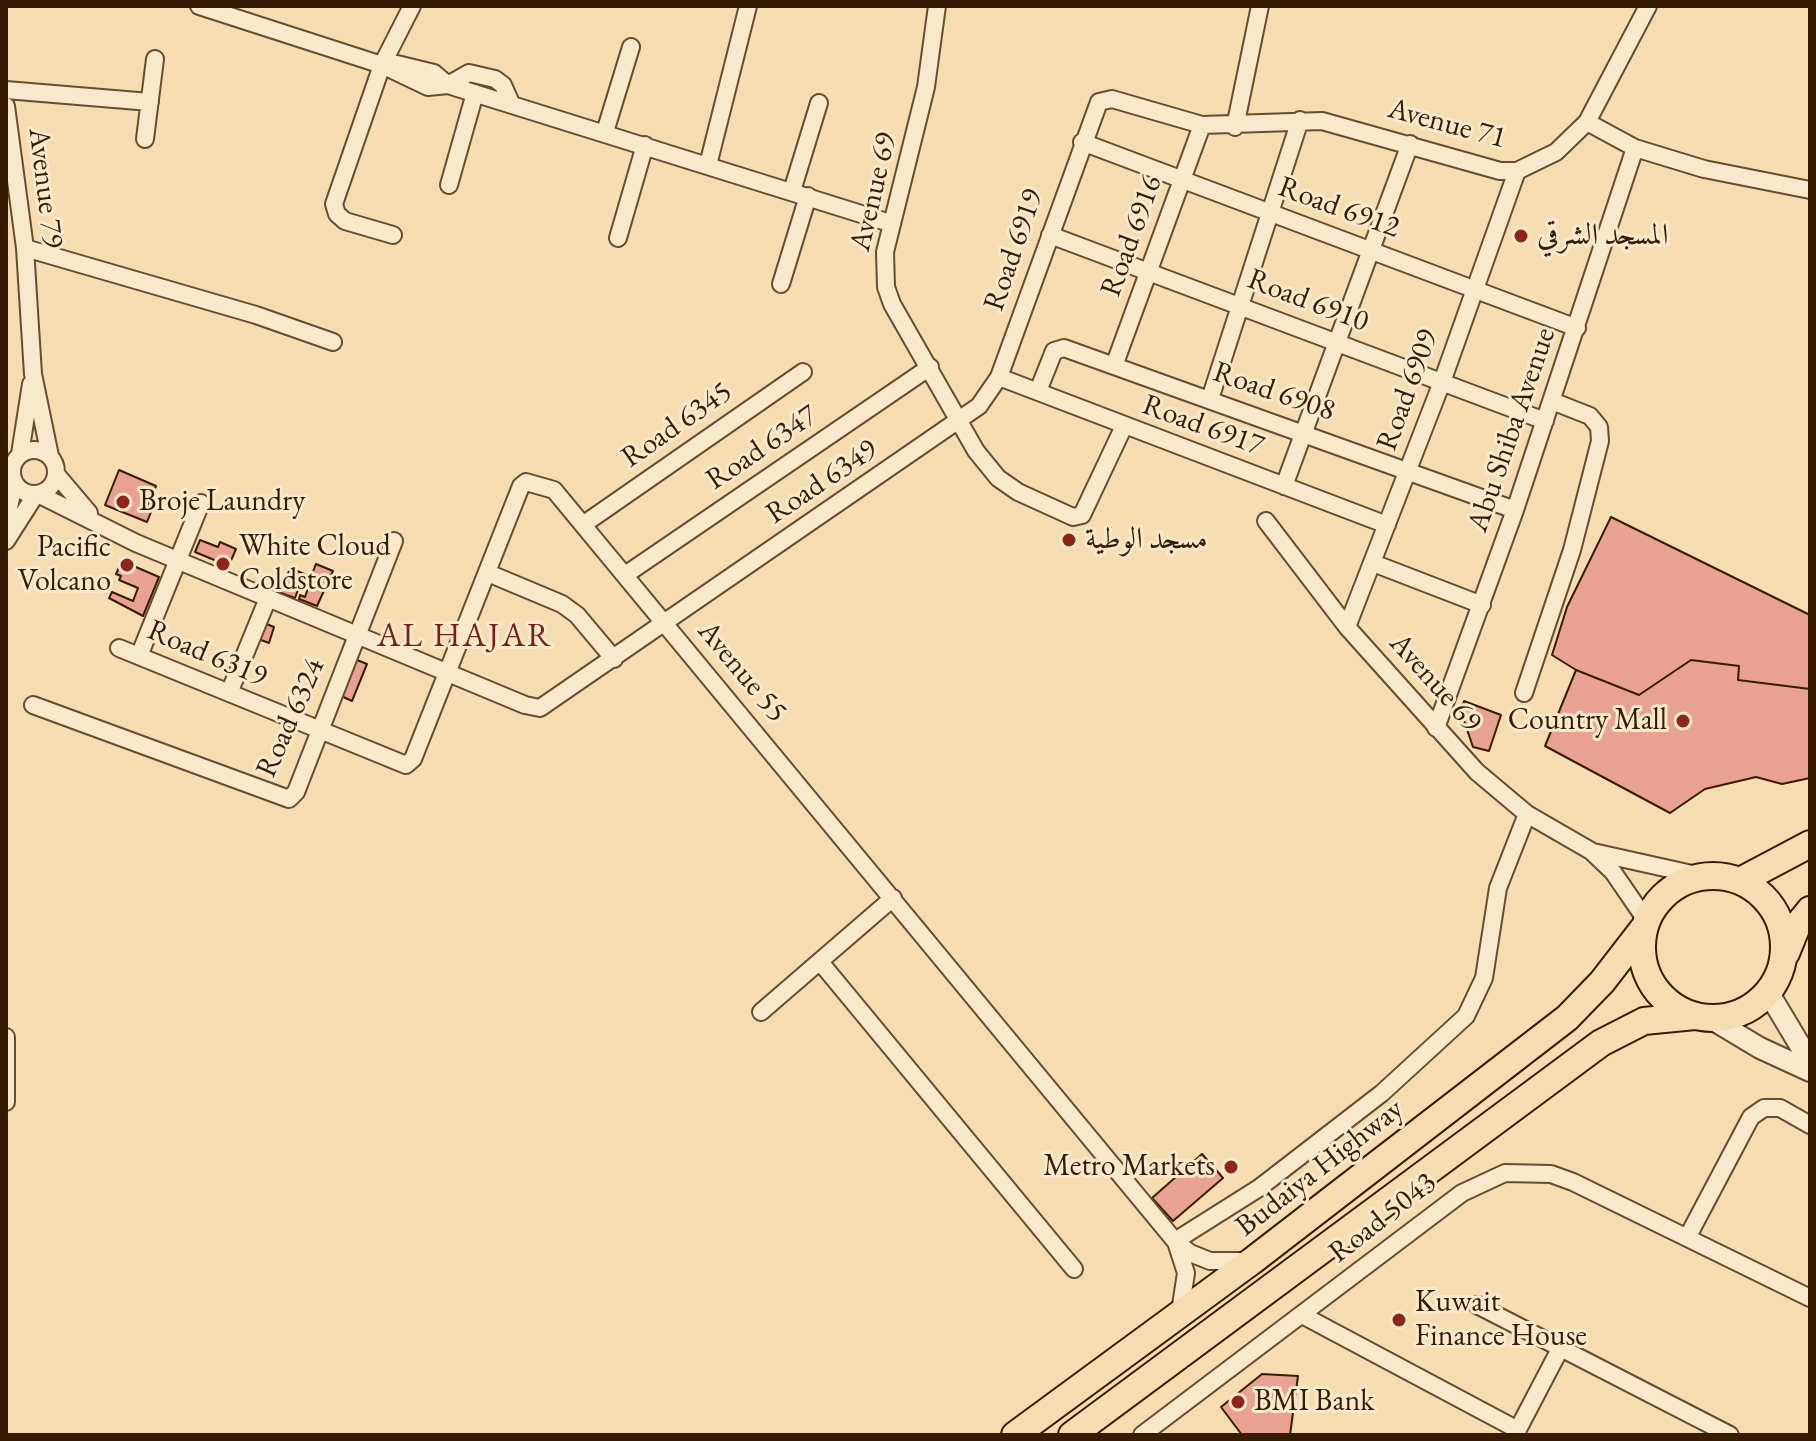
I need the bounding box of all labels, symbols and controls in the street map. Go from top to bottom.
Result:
street label: Avenue 71 [1384,91,1510,157]
street label: Avenue 79 [20,126,70,250]
street label: Avenue 69 [843,129,905,255]
street label: Road 6912 [1273,169,1405,247]
street label: Road 6916 [1093,170,1171,302]
street label: Road 6919 [976,184,1052,316]
place label: المسجد الشرقي [1537,218,1668,254]
marker: المسجد الشرقي [1512,227,1530,245]
street label: Road 6910 [1243,262,1373,340]
street label: Abu Shiba Avenue [1460,323,1564,537]
street label: Road 6909 [1369,324,1447,456]
street label: Road 6908 [1208,354,1340,430]
street label: Road 6345 [615,374,739,476]
street label: Road 6917 [1137,387,1269,465]
street label: Road 6347 [700,398,824,498]
street label: Road 6349 [760,432,884,532]
place label: Broje Laundry [139,484,305,520]
marker: Broje Laundry [114,493,132,511]
place label: مسجد الوطية [1085,522,1208,558]
place label: White Cloud Coldstore [239,529,391,600]
place label: Pacific Volcano [18,530,111,600]
marker: مسجد الوطية [1060,531,1078,549]
marker: White Cloud Coldstore [214,555,232,573]
marker: Pacific Volcano [118,556,136,574]
street label: Road 6319 [142,613,272,695]
street label: Avenue 55 [689,614,795,730]
district label: AL HAJAR [377,617,553,657]
street label: Avenue 69 [1381,626,1489,740]
street label: Road 6324 [249,653,333,783]
place label: Country Mall [1508,703,1667,739]
marker: Country Mall [1674,712,1692,730]
street label: Budaiya Highway [1229,1091,1411,1245]
place label: Metro Markets [1043,1149,1215,1185]
marker: Metro Markets [1222,1158,1240,1176]
street label: Road 5043 [1322,1165,1444,1271]
place label: Kuwait Finance House [1415,1285,1587,1356]
marker: Kuwait Finance House [1390,1311,1408,1329]
place label: BMI Bank [1254,1384,1374,1420]
marker: BMI Bank [1229,1393,1247,1411]

